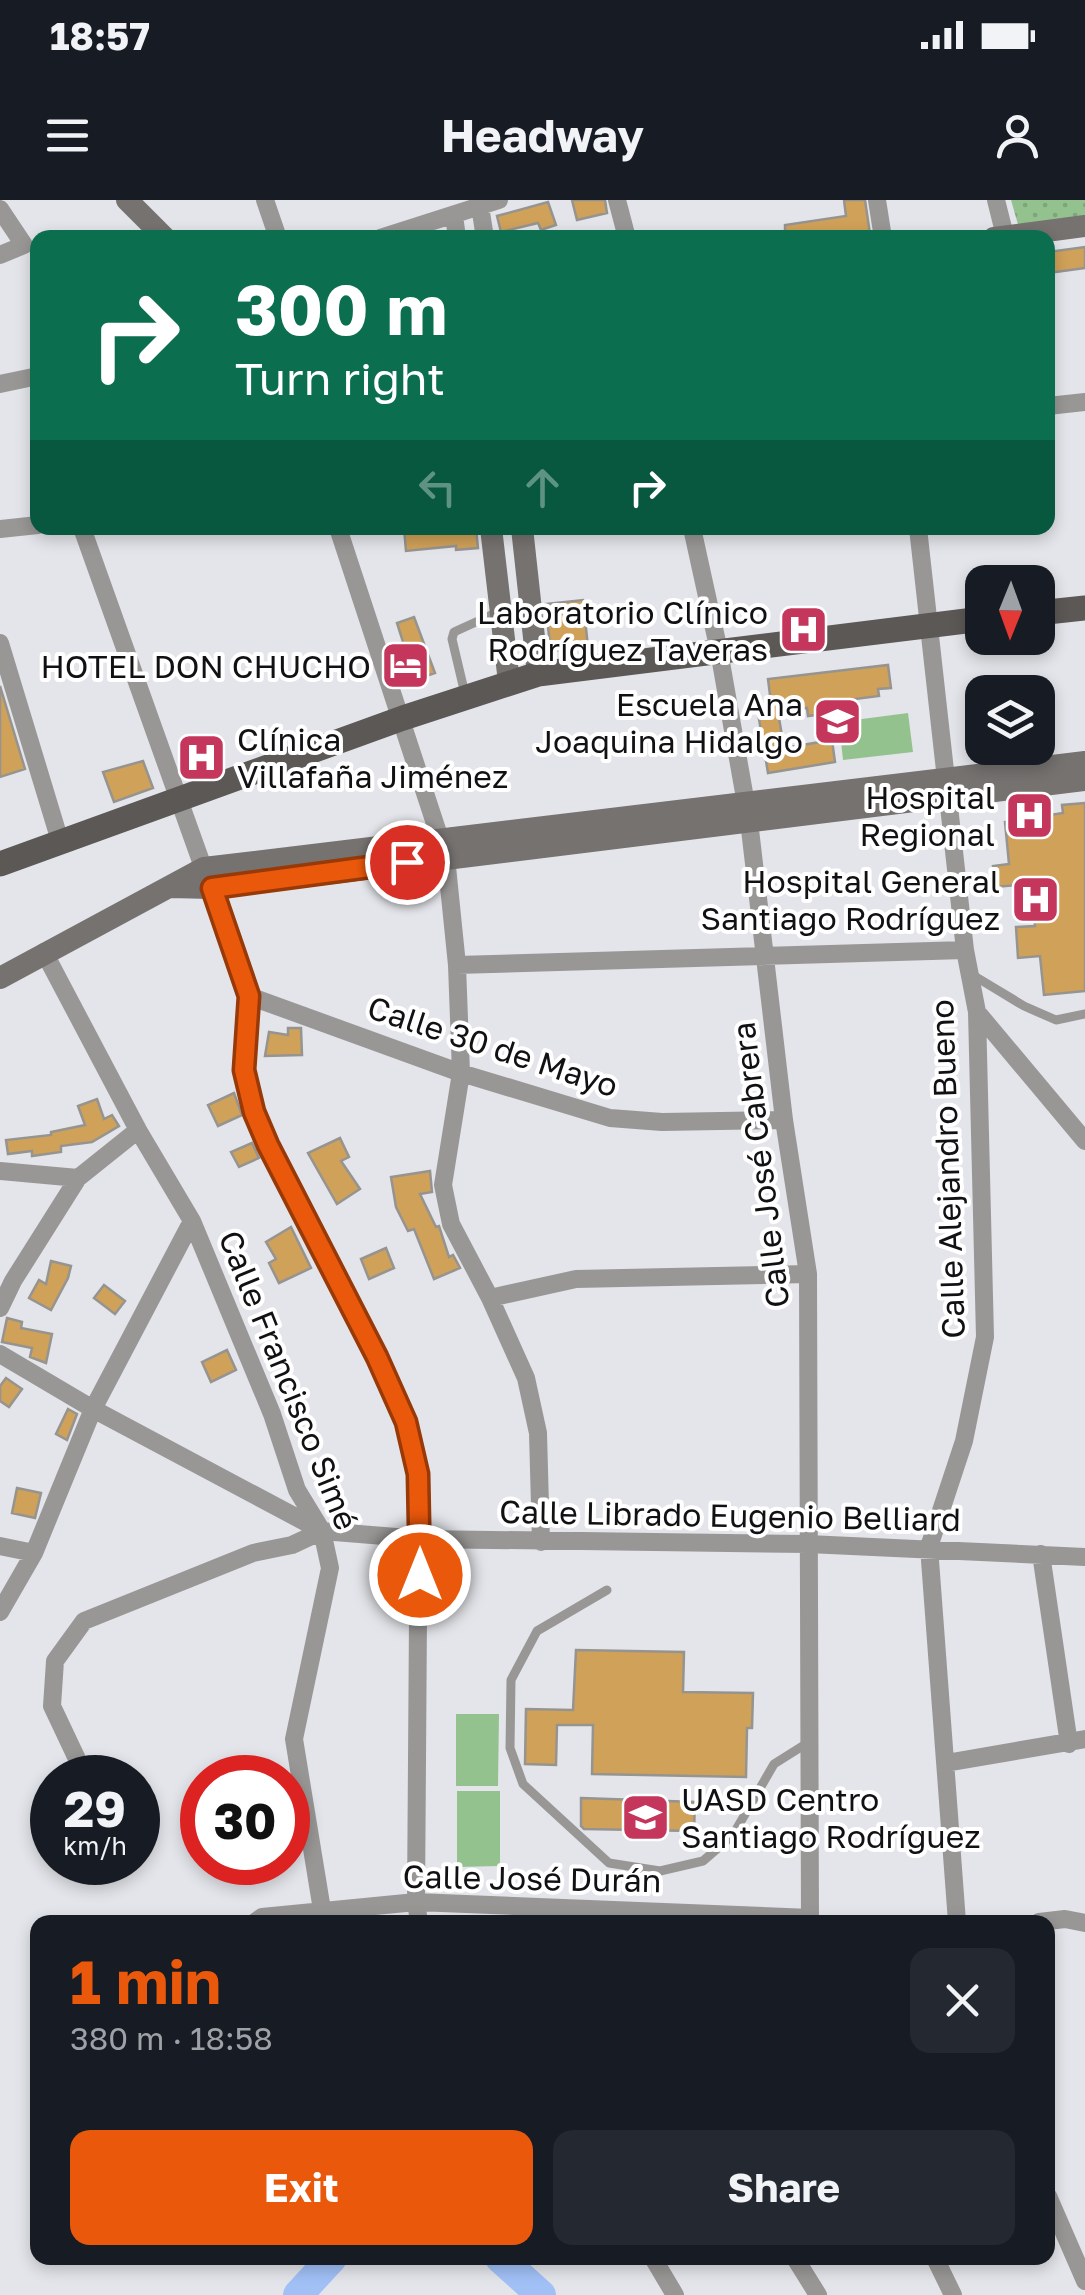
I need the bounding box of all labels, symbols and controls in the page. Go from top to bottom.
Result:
text: 18:57 [50,13,150,58]
icon: menu [40,108,95,163]
text: Headway [441,108,644,162]
icon: person [990,108,1045,163]
text: 300 m [235,266,447,350]
icon: right [70,270,200,400]
text: Turn right [235,351,445,405]
icon: left [410,460,465,515]
icon: ahead [515,460,570,515]
icon: right [620,460,675,515]
north arrow [965,565,1055,655]
map controls [965,565,1055,765]
place label: Laboratorio Clínico Rodríguez Taveras [477,593,768,668]
hospital icon: Laboratorio Clínico Rodríguez Taveras [777,604,829,656]
hotel icon: HOTEL DON CHUCHO [380,640,432,692]
place label: HOTEL DON CHUCHO [40,647,371,685]
button: layers [965,675,1055,765]
place label: Escuela Ana Joaquina Hidalgo [535,685,803,760]
school or university icon: Escuela Ana Joaquina Hidalgo [812,696,864,748]
place label: Clínica Villafaña Jiménez [237,720,508,795]
hospital icon: Clínica Villafaña Jiménez [176,731,228,783]
place label: Hospital Regional [860,778,995,853]
hospital icon: Hospital Regional [1004,789,1056,841]
pin [365,820,450,905]
icon: arrive [380,835,435,890]
place label: Hospital General Santiago Rodríguez [700,862,1000,937]
hospital icon: Hospital General Santiago Rodríguez [1009,873,1061,925]
street label: Calle 30 de Mayo [363,988,623,1104]
street label: Calle Alejandro Bueno [922,999,972,1339]
street label: Calle José Cabrera [724,1020,796,1310]
street label: Calle Francisco Simé [212,1225,366,1535]
street label: Calle Librado Eugenio Belliard [499,1492,961,1538]
position arrow [368,1523,472,1627]
speed limit sign: 30 [180,1755,310,1885]
text: 29 [64,1778,126,1838]
place label: UASD Centro Santiago Rodríguez [681,1780,981,1855]
school or university icon: UASD Centro Santiago Rodríguez [620,1791,672,1843]
text: km/h [63,1830,127,1861]
street label: Calle José Durán [402,1857,662,1899]
text: 1 min [70,1945,221,2017]
button: close [910,1948,1015,2053]
text: 380 m · 18:58 [70,2019,273,2057]
button: Exit [70,2130,533,2245]
button: Share [553,2130,1015,2245]

